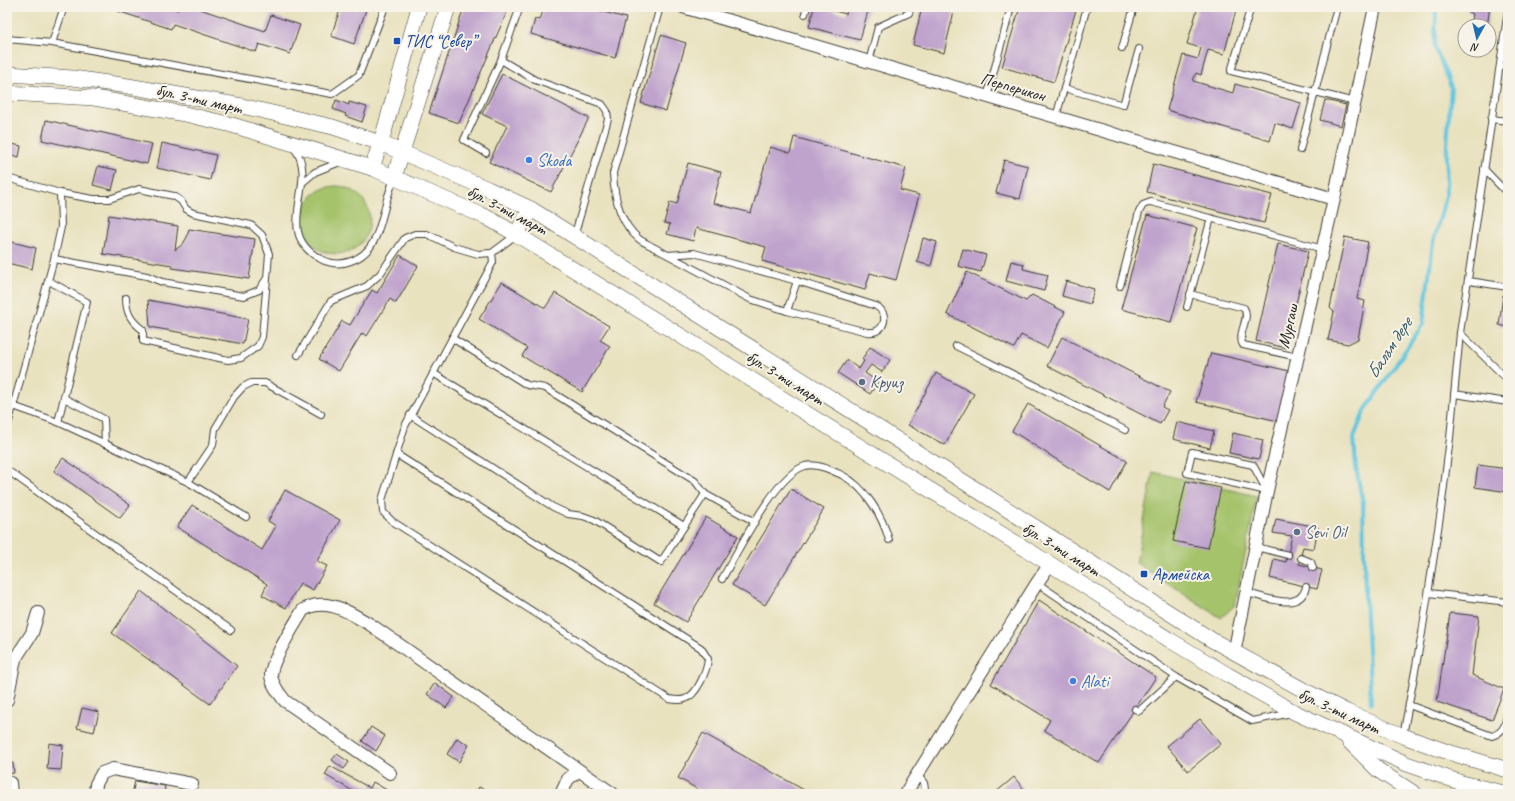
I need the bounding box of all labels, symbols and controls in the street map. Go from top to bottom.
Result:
north arrow [1457,18,1497,58]
place label: ТИС “Север” [405,31,480,52]
marker: ТИС “Север” [392,36,402,46]
text: N [1469,40,1480,55]
street label: Перперикон [978,68,1049,107]
street label: бул. 3-ти март [154,79,245,119]
place label: Skoda [537,150,572,171]
marker: Skoda [524,155,534,165]
street label: бул. 3-ти март [464,180,552,240]
street label: Мургаш [1273,301,1303,350]
water label: Балъм дере [1361,311,1418,382]
street label: бул. 3-ти март [743,346,829,411]
place label: Круиз [870,372,905,394]
marker: Круиз [857,377,867,387]
street label: бул. 3-ти март [1019,517,1105,582]
place label: Sevi Oil [1305,522,1349,543]
marker: Sevi Oil [1292,527,1302,537]
place label: Армейска [1152,564,1211,585]
marker: Армейска [1139,569,1149,579]
place label: Alati [1081,671,1110,692]
marker: Alati [1068,676,1078,686]
street label: бул. 3-ти март [1295,683,1384,739]

